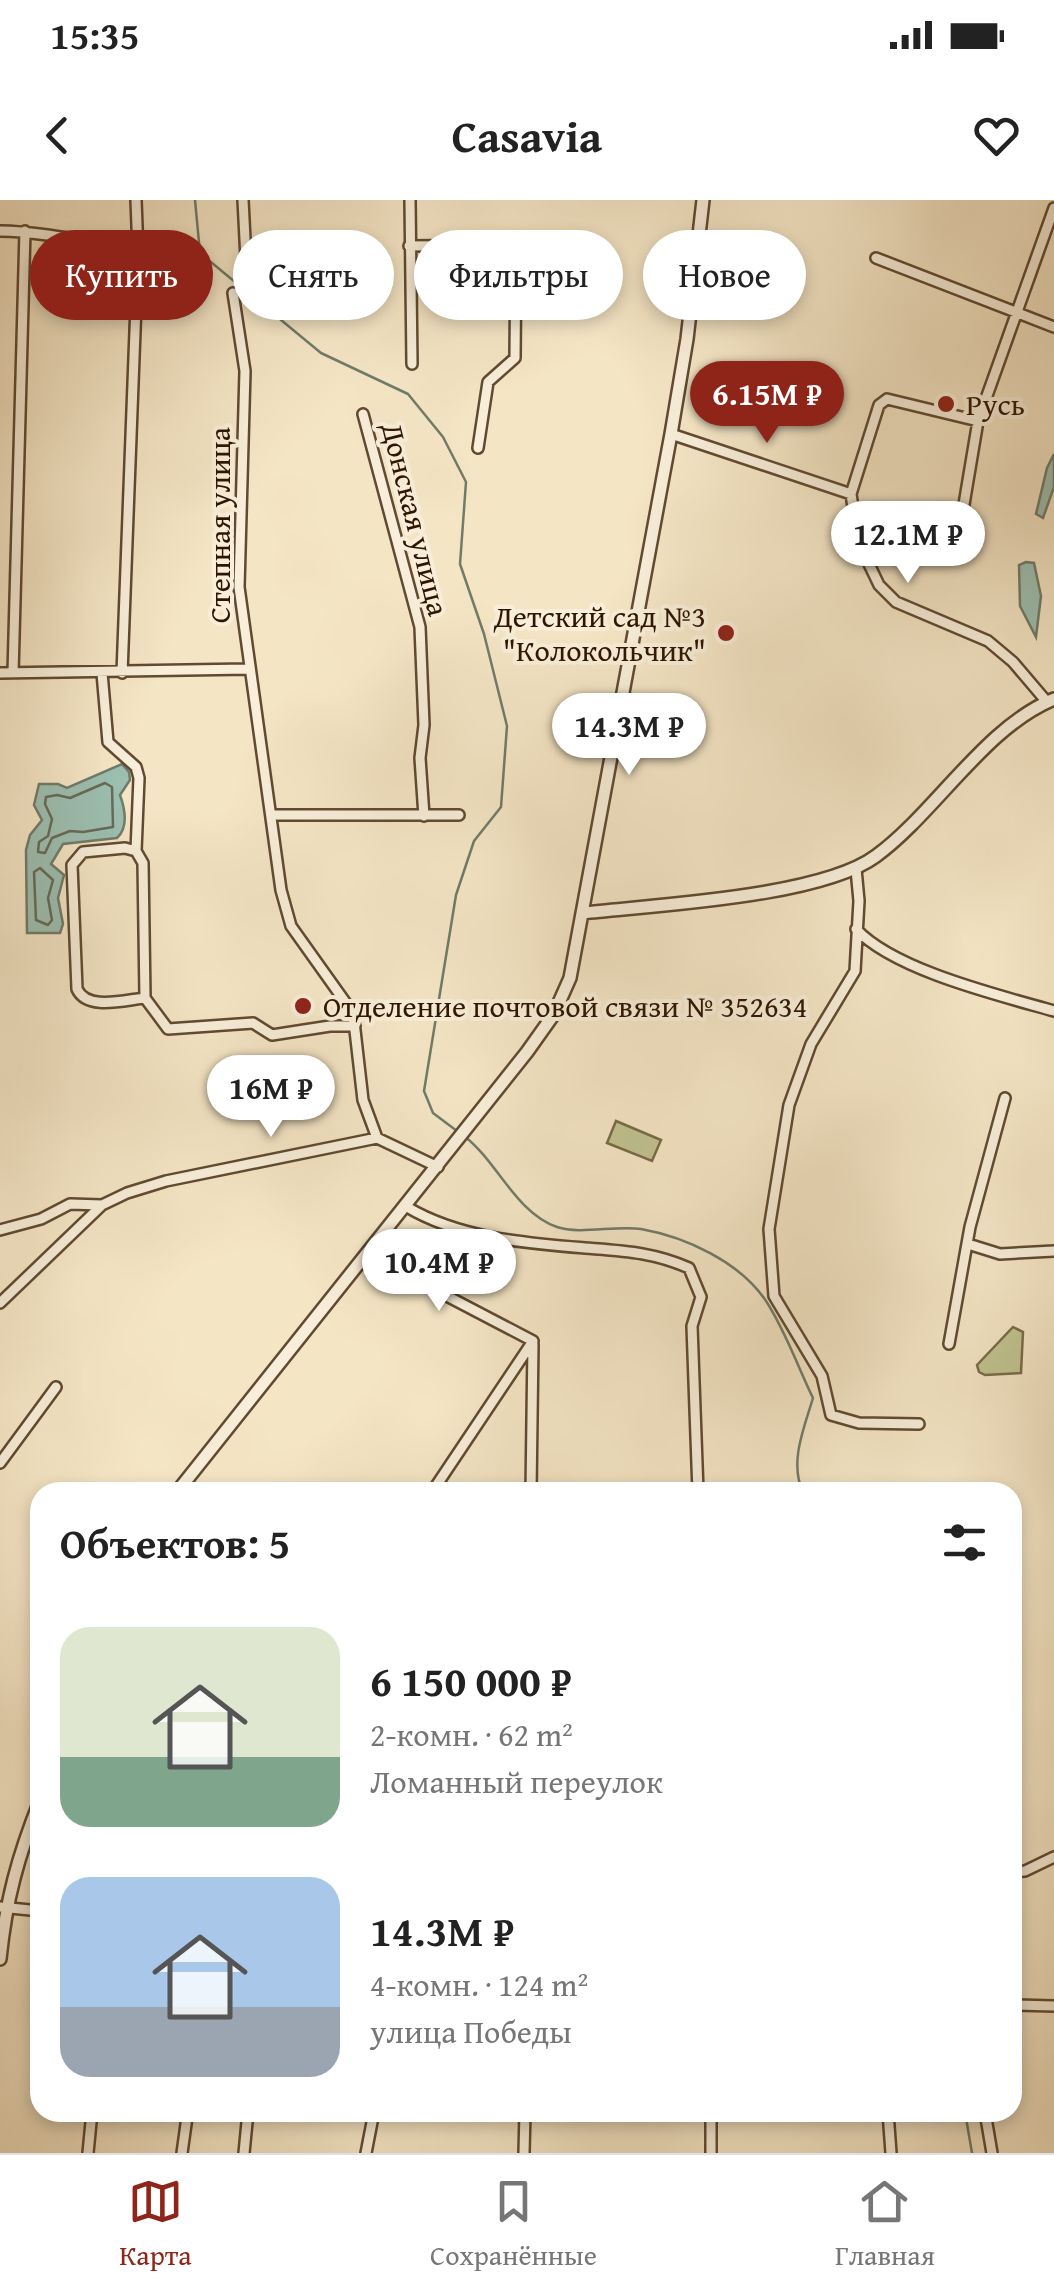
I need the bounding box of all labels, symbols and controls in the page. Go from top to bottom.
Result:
text: 15:35 [50,7,140,63]
text: Casavia [452,103,602,168]
icon: back [30,108,85,163]
icon: heart [969,108,1024,163]
chip: Купить [30,230,213,320]
chip: Снять [233,230,394,320]
chip: Фильтры [414,230,623,320]
chip: Новое [643,230,806,320]
pin: 6.15M ₽ [675,361,859,446]
text: 6.15M ₽ [712,370,822,417]
place label: Русь [966,382,1025,426]
marker: Русь [935,393,957,415]
street label: Донская улица [370,417,461,621]
street label: Степная улица [197,426,241,623]
pin: 12.1M ₽ [816,501,1000,586]
text: 12.1M ₽ [853,510,963,557]
place label: Детский сад №3 "Колокольчик" [493,594,706,672]
marker: Детский сад №3 "Колокольчик" [715,622,737,644]
pin: 14.3M ₽ [537,693,721,778]
text: 14.3M ₽ [574,702,684,749]
place label: Отделение почтовой связи № 352634 [323,984,807,1028]
marker: Отделение почтовой связи № 352634 [292,995,314,1017]
pin: 16M ₽ [201,1055,341,1140]
text: 16M ₽ [229,1064,313,1111]
pin: 10.4M ₽ [347,1229,531,1314]
text: 10.4M ₽ [384,1238,494,1285]
text: Объектов: 5 [60,1512,290,1573]
icon: filters [937,1515,992,1570]
text: 6 150 000 ₽ [370,1650,572,1711]
icon: home [140,1667,260,1787]
text: 2-комн. · 62 m² [370,1711,573,1758]
text: Ломанный переулок [370,1758,663,1805]
text: 14.3M ₽ [370,1900,514,1961]
icon: home [140,1917,260,2037]
text: 4-комн. · 124 m² [370,1961,588,2008]
text: улица Победы [370,2008,572,2055]
tab: Карта [119,2174,192,2275]
tab: Сохранённые [430,2174,597,2275]
tab: Главная [835,2174,935,2275]

